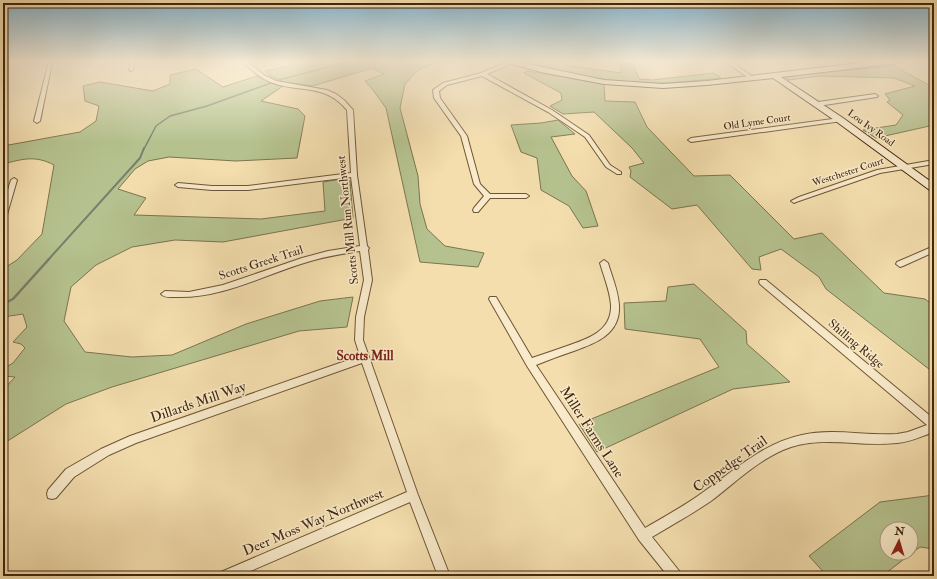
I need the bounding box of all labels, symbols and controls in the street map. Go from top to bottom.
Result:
street label: Lou Ivy Road [845,107,897,150]
street label: Old Lyme Court [723,111,792,134]
street label: Scotts Mill Run Northwest [334,155,362,285]
street label: Westchester Court [810,155,886,190]
street label: Scotts Greek Trail [217,242,305,284]
street label: Shilling Ridge [825,316,887,372]
district label: Scotts Mill [336,348,394,364]
street label: Dillards Mill Way [148,377,249,427]
street label: Miller Farms Lane [556,383,628,481]
street label: Coppedge Trail [690,432,771,497]
street label: Deer Moss Way Northwest [240,484,387,560]
north arrow [879,521,919,561]
text: N [893,525,906,539]

